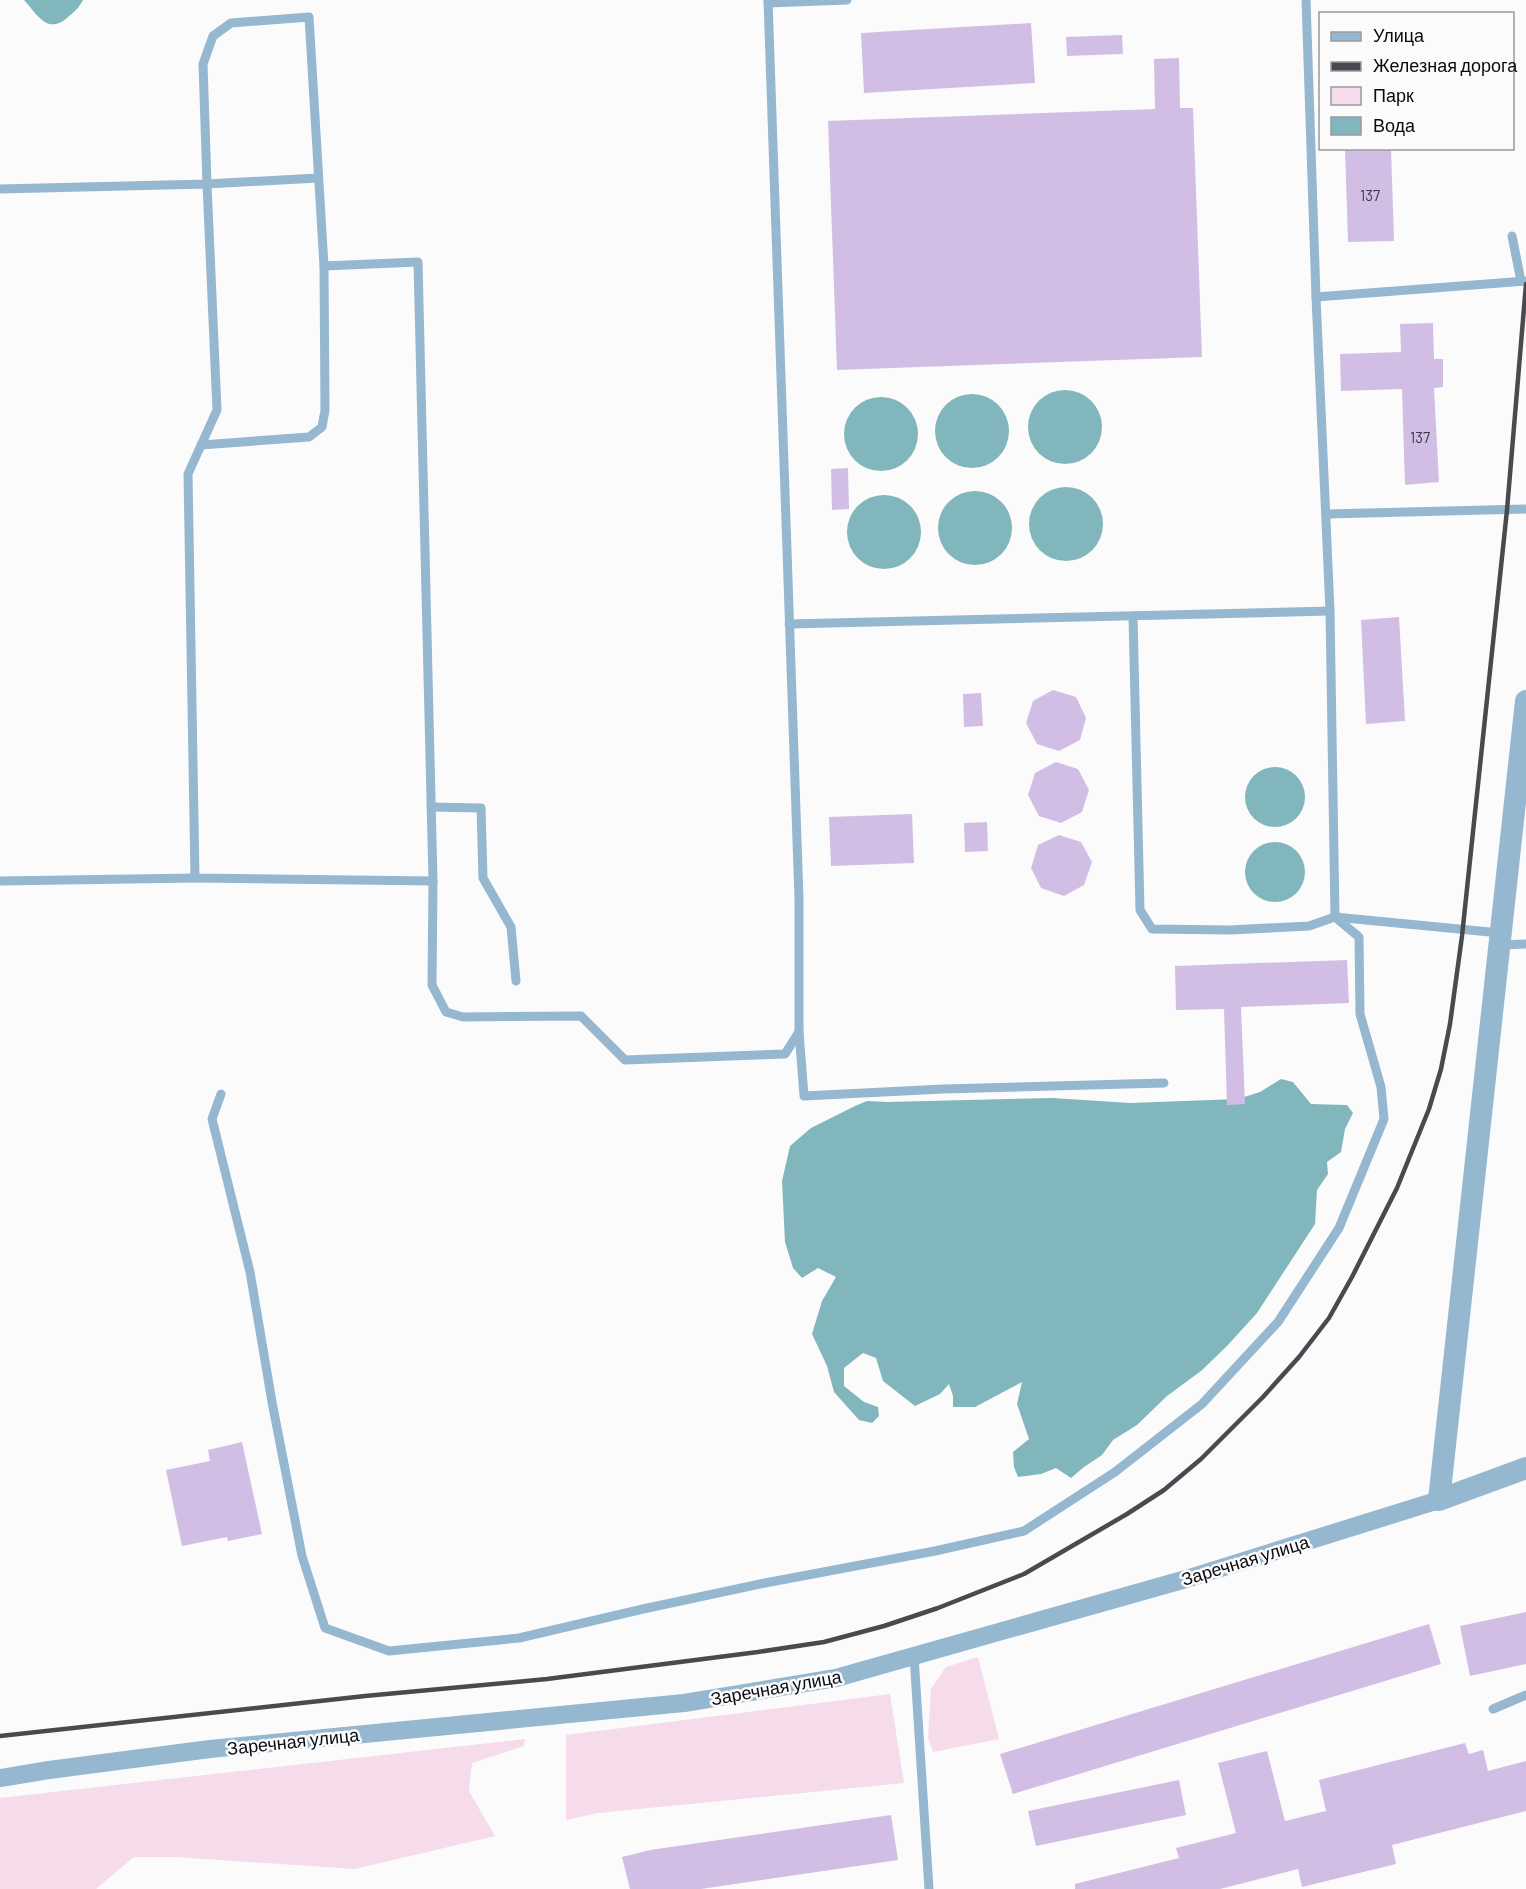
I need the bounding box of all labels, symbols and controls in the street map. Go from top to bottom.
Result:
legend [1319,12,1514,150]
text: Улица [1373,24,1425,46]
text: Железная дорога [1373,54,1518,76]
text: Парк [1373,84,1414,106]
text: Вода [1373,114,1416,136]
house number: 137 [1360,186,1380,204]
house number: 137 [1410,428,1430,446]
street label: Заречная улица [1178,1530,1312,1590]
street label: Заречная улица [709,1664,844,1709]
street label: Заречная улица [226,1723,361,1759]

